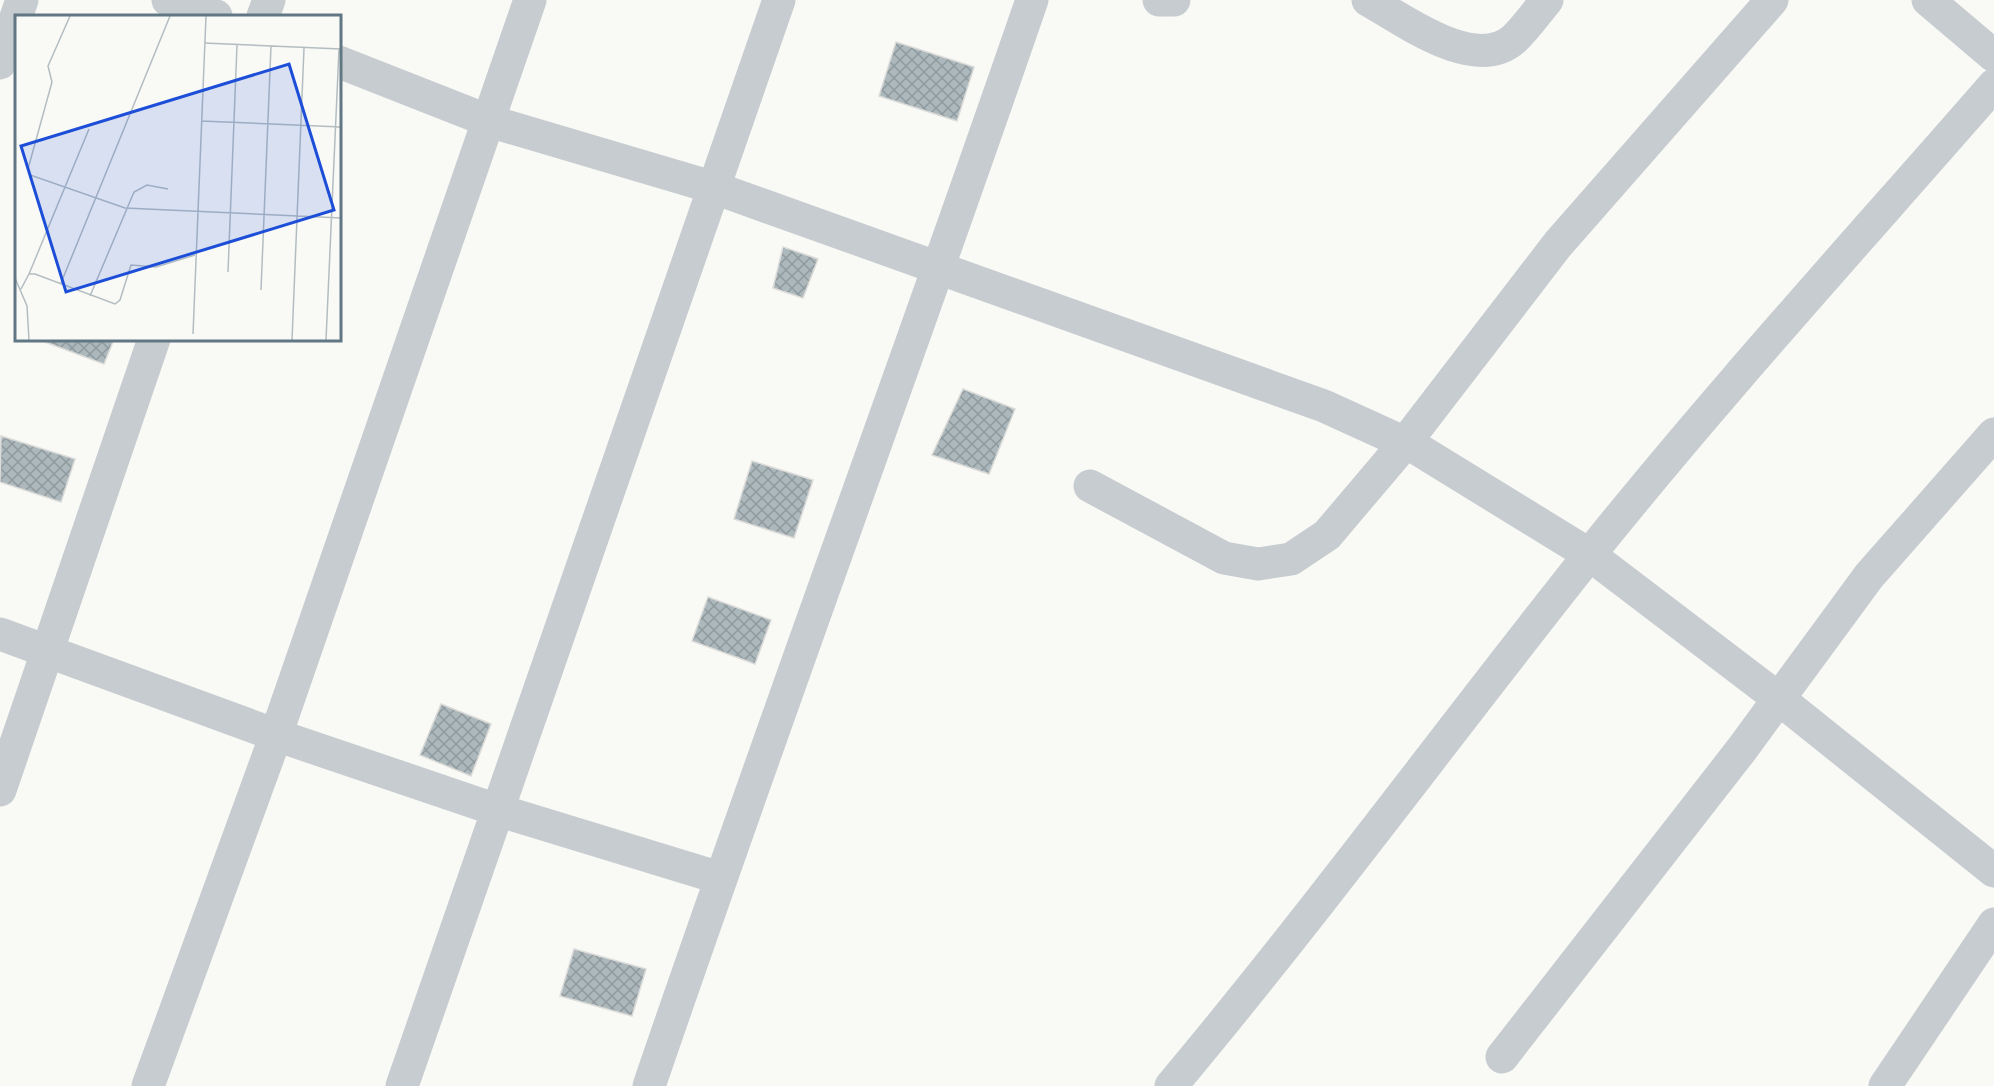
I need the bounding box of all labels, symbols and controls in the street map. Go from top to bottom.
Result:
inset map [15,15,340,340]

